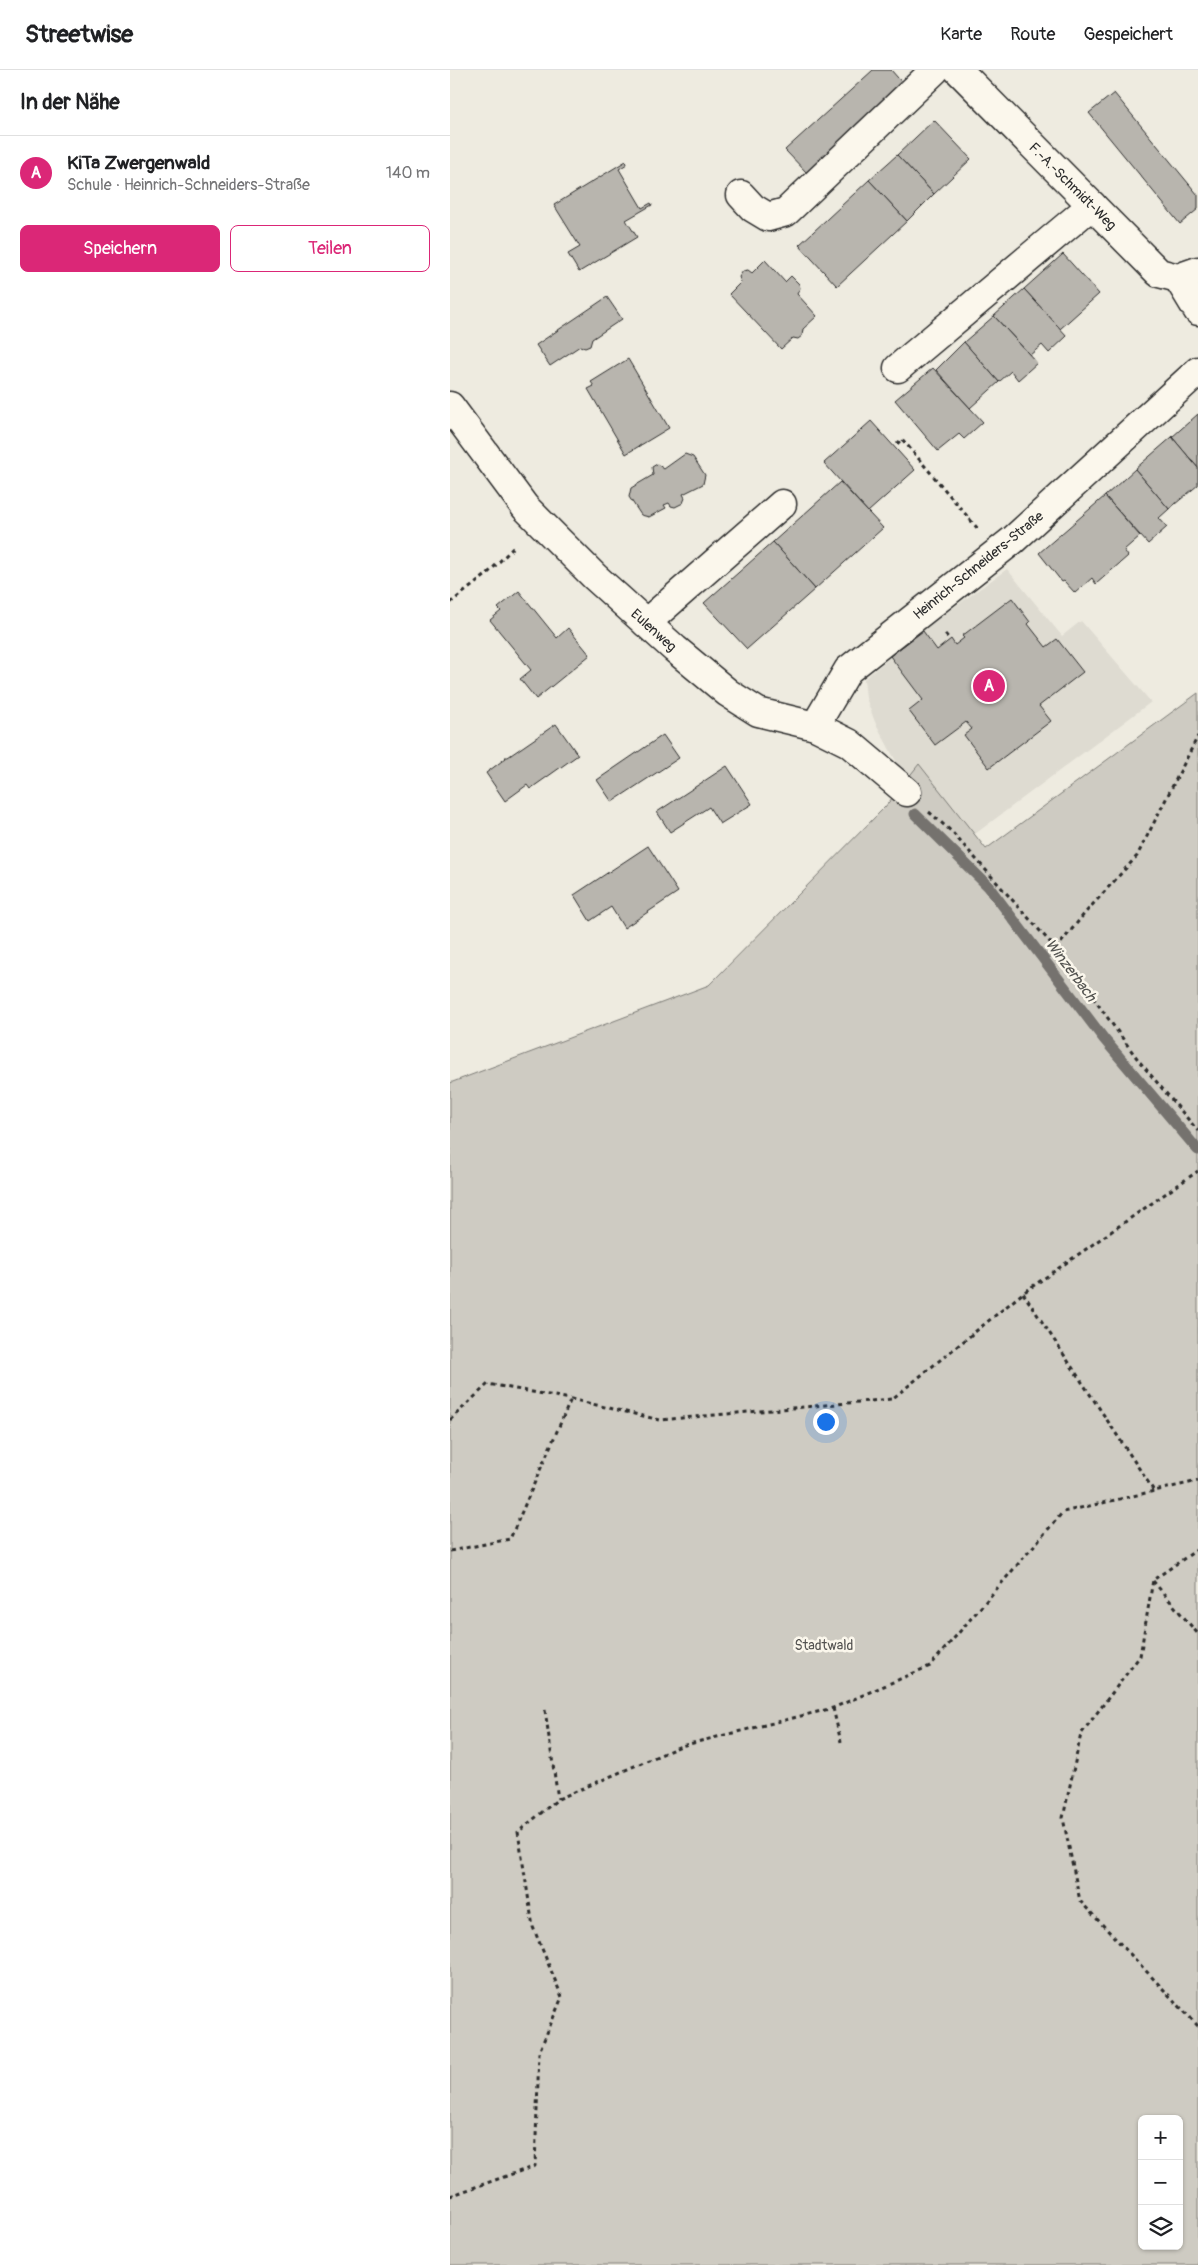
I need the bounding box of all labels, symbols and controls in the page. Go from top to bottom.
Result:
text: Streetwise [25,20,133,49]
text: Karte [940,23,982,46]
text: Route [1010,23,1055,46]
text: Gespeichert [1083,23,1173,46]
text: In der Nähe [20,89,120,116]
street label: F.-A.-Schmidt-Weg [1025,139,1120,234]
text: KiTa Zwergenwald [67,151,210,175]
text: A [31,163,41,183]
text: 140 m [386,163,430,183]
text: Schule · Heinrich-Schneiders-Straße [67,175,310,195]
button: Speichern [20,225,220,272]
button: Teilen [230,225,430,272]
street label: Heinrich-Schneiders-Straße [910,508,1047,623]
street label: Eulenweg [627,605,680,655]
pin: A [973,667,1005,705]
water label: Winzerbach [1041,935,1101,1006]
your location [813,1409,839,1435]
park label: Stadtwald [795,1637,854,1654]
map controls [1138,2115,1183,2250]
button: + [1138,2115,1183,2160]
button: − [1138,2160,1183,2205]
button: layers [1138,2205,1183,2250]

